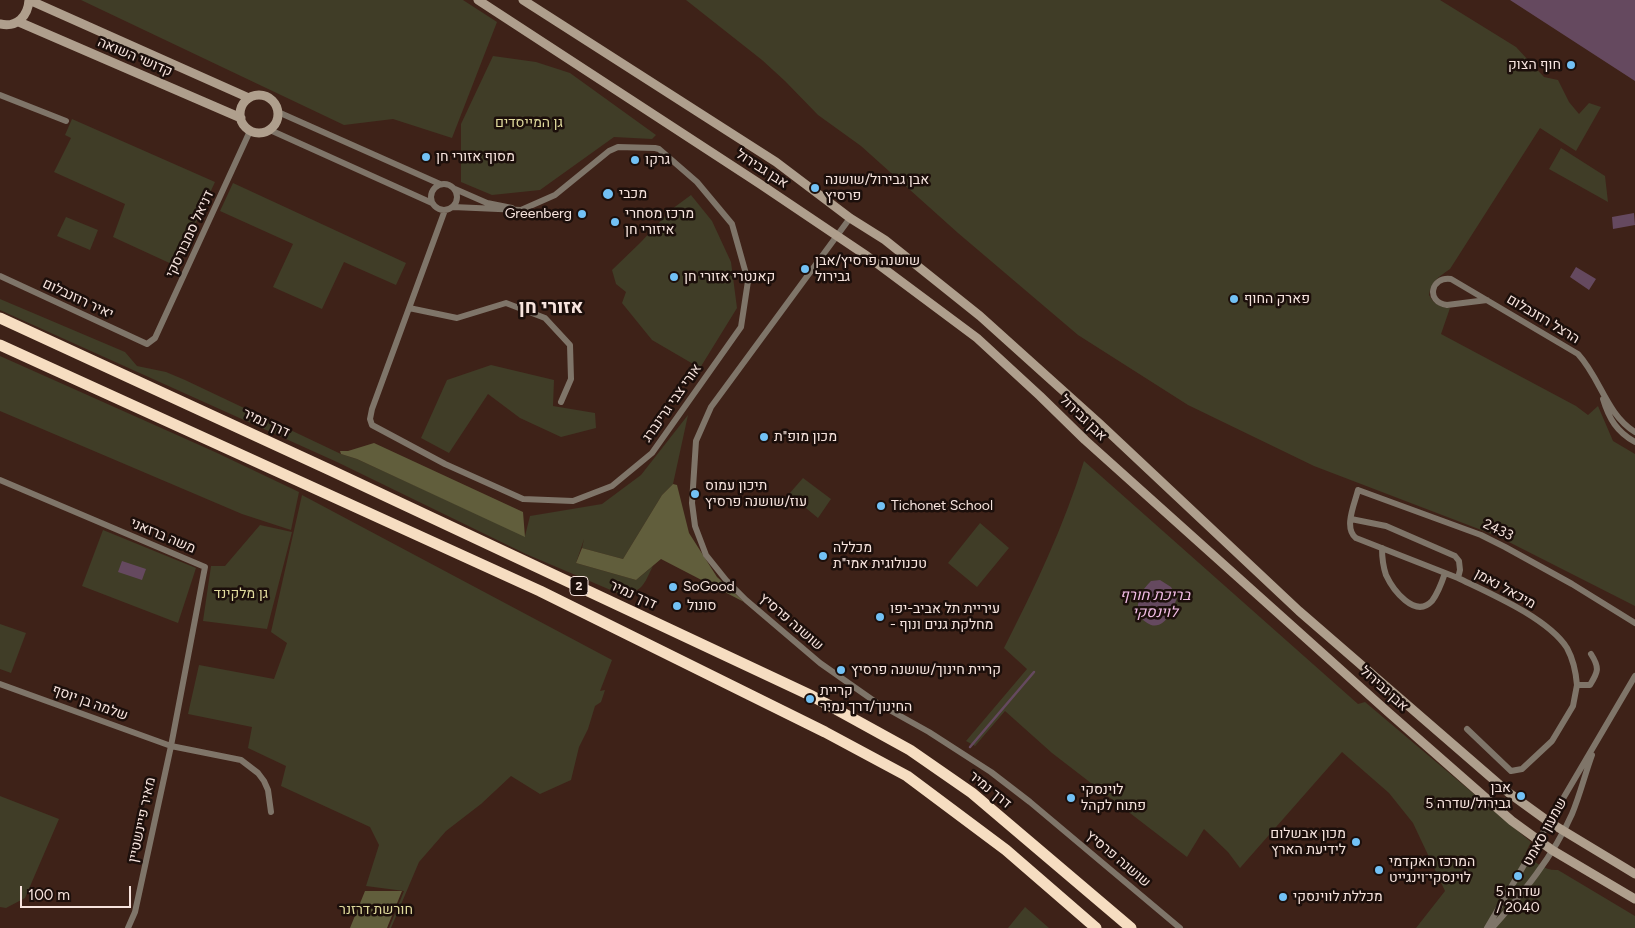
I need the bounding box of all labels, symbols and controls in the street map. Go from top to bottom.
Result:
street label: קדושי השואה [95,34,175,80]
place label: חוף הצוק [1508,57,1561,73]
marker: חוף הצוק [1565,59,1577,71]
park label: גן המייסדים [495,115,563,131]
street label: אבן גבירול [733,146,791,192]
place label: מסוף אזורי חן [436,149,515,165]
marker: מסוף אזורי חן [420,151,432,163]
place label: גרקו [645,152,670,168]
marker: גרקו [629,154,641,166]
place label: אבן גבירול/שושנה פרסיץ [825,172,929,204]
marker: אבן גבירול/שושנה פרסיץ [809,182,821,194]
place label: מכבי [619,186,647,202]
marker: מכבי [601,187,615,201]
street label: דניאל סמבורסקי [162,188,218,280]
place label: Greenberg [505,206,572,222]
place label: מרכז מסחרי איזורי חן [625,206,694,238]
marker: Greenberg [576,208,588,220]
marker: מרכז מסחרי איזורי חן [609,216,621,228]
place label: שושנה פרסיץ/אבן גבירול [815,253,920,286]
marker: שושנה פרסיץ/אבן גבירול [799,263,811,275]
place label: קאנטרי אזורי חן [684,269,775,285]
marker: קאנטרי אזורי חן [668,271,680,283]
street label: יאיר רוזנבלום [40,275,116,323]
place label: פארק החוף [1244,291,1310,307]
street label: הרצל רוזנבלום [1504,291,1582,347]
marker: פארק החוף [1228,293,1240,305]
district label: אזורי חן [519,296,583,318]
street label: אורי צבי גרינברג [639,361,705,445]
street label: אבן גבירול [1056,391,1110,445]
street label: דרך נמיר [240,405,292,441]
place label: מכון מופ"ת [774,429,837,445]
marker: מכון מופ"ת [758,431,770,443]
place label: תיכון עמוס עוז/שושנה פרסיץ [705,478,807,511]
marker: תיכון עמוס עוז/שושנה פרסיץ [689,488,701,500]
place label: Tichonet School [891,498,993,514]
marker: Tichonet School [875,500,887,512]
street label: משה ברזאני [128,515,198,557]
street label: 2433 [1480,516,1516,544]
place label: מכללה טכנולוגית אמי"ת [833,540,927,572]
marker: מכללה טכנולוגית אמי"ת [817,550,829,562]
street label: מיכאל נאמן [1472,565,1538,613]
road number: 2 [570,576,588,596]
street label: דרך נמיר [607,577,659,613]
place label: SoGood [683,579,735,595]
marker: SoGood [667,581,679,593]
park label: גן מלקינד [214,586,268,602]
water label: בריכת חורף לוינסקי [1120,587,1190,622]
street label: שושנה פרסיץ [756,590,826,654]
place label: סונול [687,598,716,614]
marker: סונול [671,600,683,612]
place label: עיריית תל אביב-יפו - מחלקת גנים ונוף [890,601,1000,634]
marker: עיריית תל אביב-יפו - מחלקת גנים ונוף [874,611,886,623]
place label: קריית חינוך/שושנה פרסיץ [851,662,1001,678]
street label: אבן גבירול [1356,663,1412,715]
marker: קריית חינוך/שושנה פרסיץ [835,664,847,676]
street label: שלמה בן יוסף [50,682,130,724]
place label: קריית החינוך/דרך נמיר [820,683,912,716]
marker: קריית החינוך/דרך נמיר [804,693,816,705]
street label: דרך נמיר [965,768,1015,812]
street label: מאיר פיינשטיין [125,776,159,864]
place label: אבן גבירול/שדרה 5 [1425,780,1511,812]
place label: לוינסקי פתוח לקהל [1081,782,1146,814]
marker: אבן גבירול/שדרה 5 [1515,790,1527,802]
marker: לוינסקי פתוח לקהל [1065,792,1077,804]
street label: שמעון סאמט [1519,795,1571,869]
place label: מכון אבשלום לידיעת הארץ [1270,826,1346,859]
street label: שושנה פרסיץ [1082,827,1154,891]
marker: מכון אבשלום לידיעת הארץ [1350,836,1362,848]
place label: המרכז האקדמי לוינסקי־וינגייט [1389,854,1475,886]
marker: המרכז האקדמי לוינסקי־וינגייט [1373,864,1385,876]
marker: שדרה 5 / 2040 [1512,870,1524,882]
scale bar [22,876,134,908]
place label: שדרה 5 / 2040 [1495,884,1541,916]
text: 100 m [28,886,70,904]
place label: מכללת לווינסקי [1293,889,1383,905]
marker: מכללת לווינסקי [1277,891,1289,903]
park label: חורשת דרזנר [339,902,413,918]

